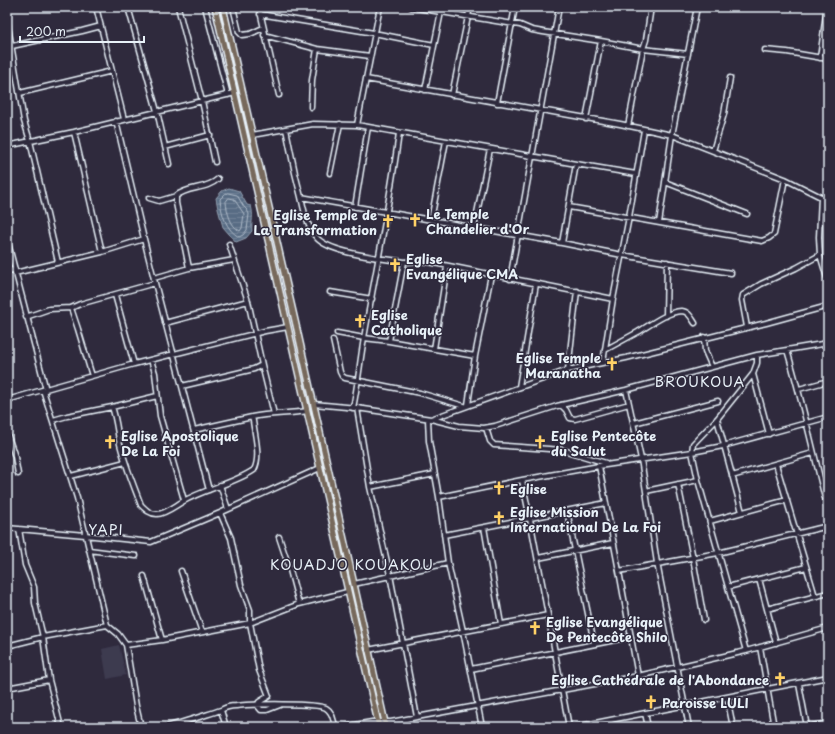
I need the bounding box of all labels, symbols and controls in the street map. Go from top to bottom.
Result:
scale bar [20,18,144,44]
text: 200 m [26,22,66,40]
place label: Le Temple Chandelier d'Or [426,204,529,238]
place label: Eglise Temple de La Transformation [254,205,377,239]
church icon: Le Temple Chandelier d'Or [407,212,423,228]
church icon: Eglise Temple de La Transformation [380,213,396,229]
place label: Eglise Evangélique CMA [406,249,518,283]
church icon: Eglise Evangélique CMA [387,257,403,273]
place label: Eglise Catholique [371,305,442,339]
church icon: Eglise Catholique [352,313,368,329]
place label: Eglise Temple Maranatha [516,348,602,382]
church icon: Eglise Temple Maranatha [604,356,620,372]
district label: BROUKOUA [655,371,745,392]
place label: Eglise Apostolique De La Foi [121,426,239,460]
place label: Eglise Pentecôte du Salut [551,426,656,460]
church icon: Eglise Apostolique De La Foi [102,434,118,450]
church icon: Eglise Pentecôte du Salut [532,434,548,450]
place label: Eglise [510,479,547,498]
church icon: Eglise [491,480,507,496]
place label: Eglise Mission International De La Foi [510,502,661,536]
church icon: Eglise Mission International De La Foi [491,510,507,526]
district label: YAPI [88,519,124,540]
district label: KOUADJO KOUAKOU [270,554,434,575]
place label: Eglise Evangélique De Pentecôte Shilo [546,612,668,646]
church icon: Eglise Evangélique De Pentecôte Shilo [527,620,543,636]
place label: Eglise Cathédrale de l'Abondance [551,670,769,689]
church icon: Eglise Cathédrale de l'Abondance [772,671,788,687]
place label: Paroisse LULI [662,693,749,712]
church icon: Paroisse LULI [643,694,659,710]

